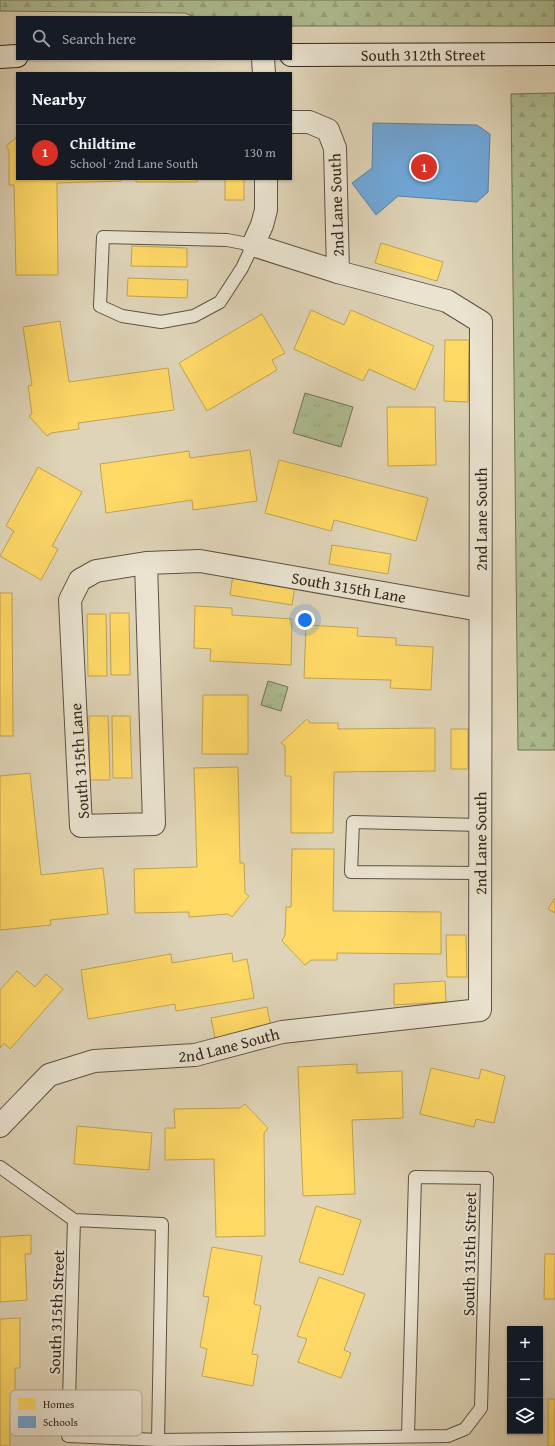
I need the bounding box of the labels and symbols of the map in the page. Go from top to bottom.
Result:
street label: South 312th Street [361,42,486,67]
pin: 1 [411,152,437,182]
street label: 2nd Lane South [322,153,350,257]
street label: 2nd Lane South [469,467,493,571]
street label: South 315th Lane [290,565,408,609]
your location [295,610,315,630]
street label: South 315th Lane [63,702,95,820]
street label: 2nd Lane South [468,791,492,895]
street label: 2nd Lane South [178,1021,282,1068]
street label: South 315th Street [456,1191,482,1316]
street label: South 315th Street [42,1249,70,1375]
legend [10,1390,142,1436]
text: Homes [43,1396,74,1412]
text: Schools [43,1414,78,1430]

